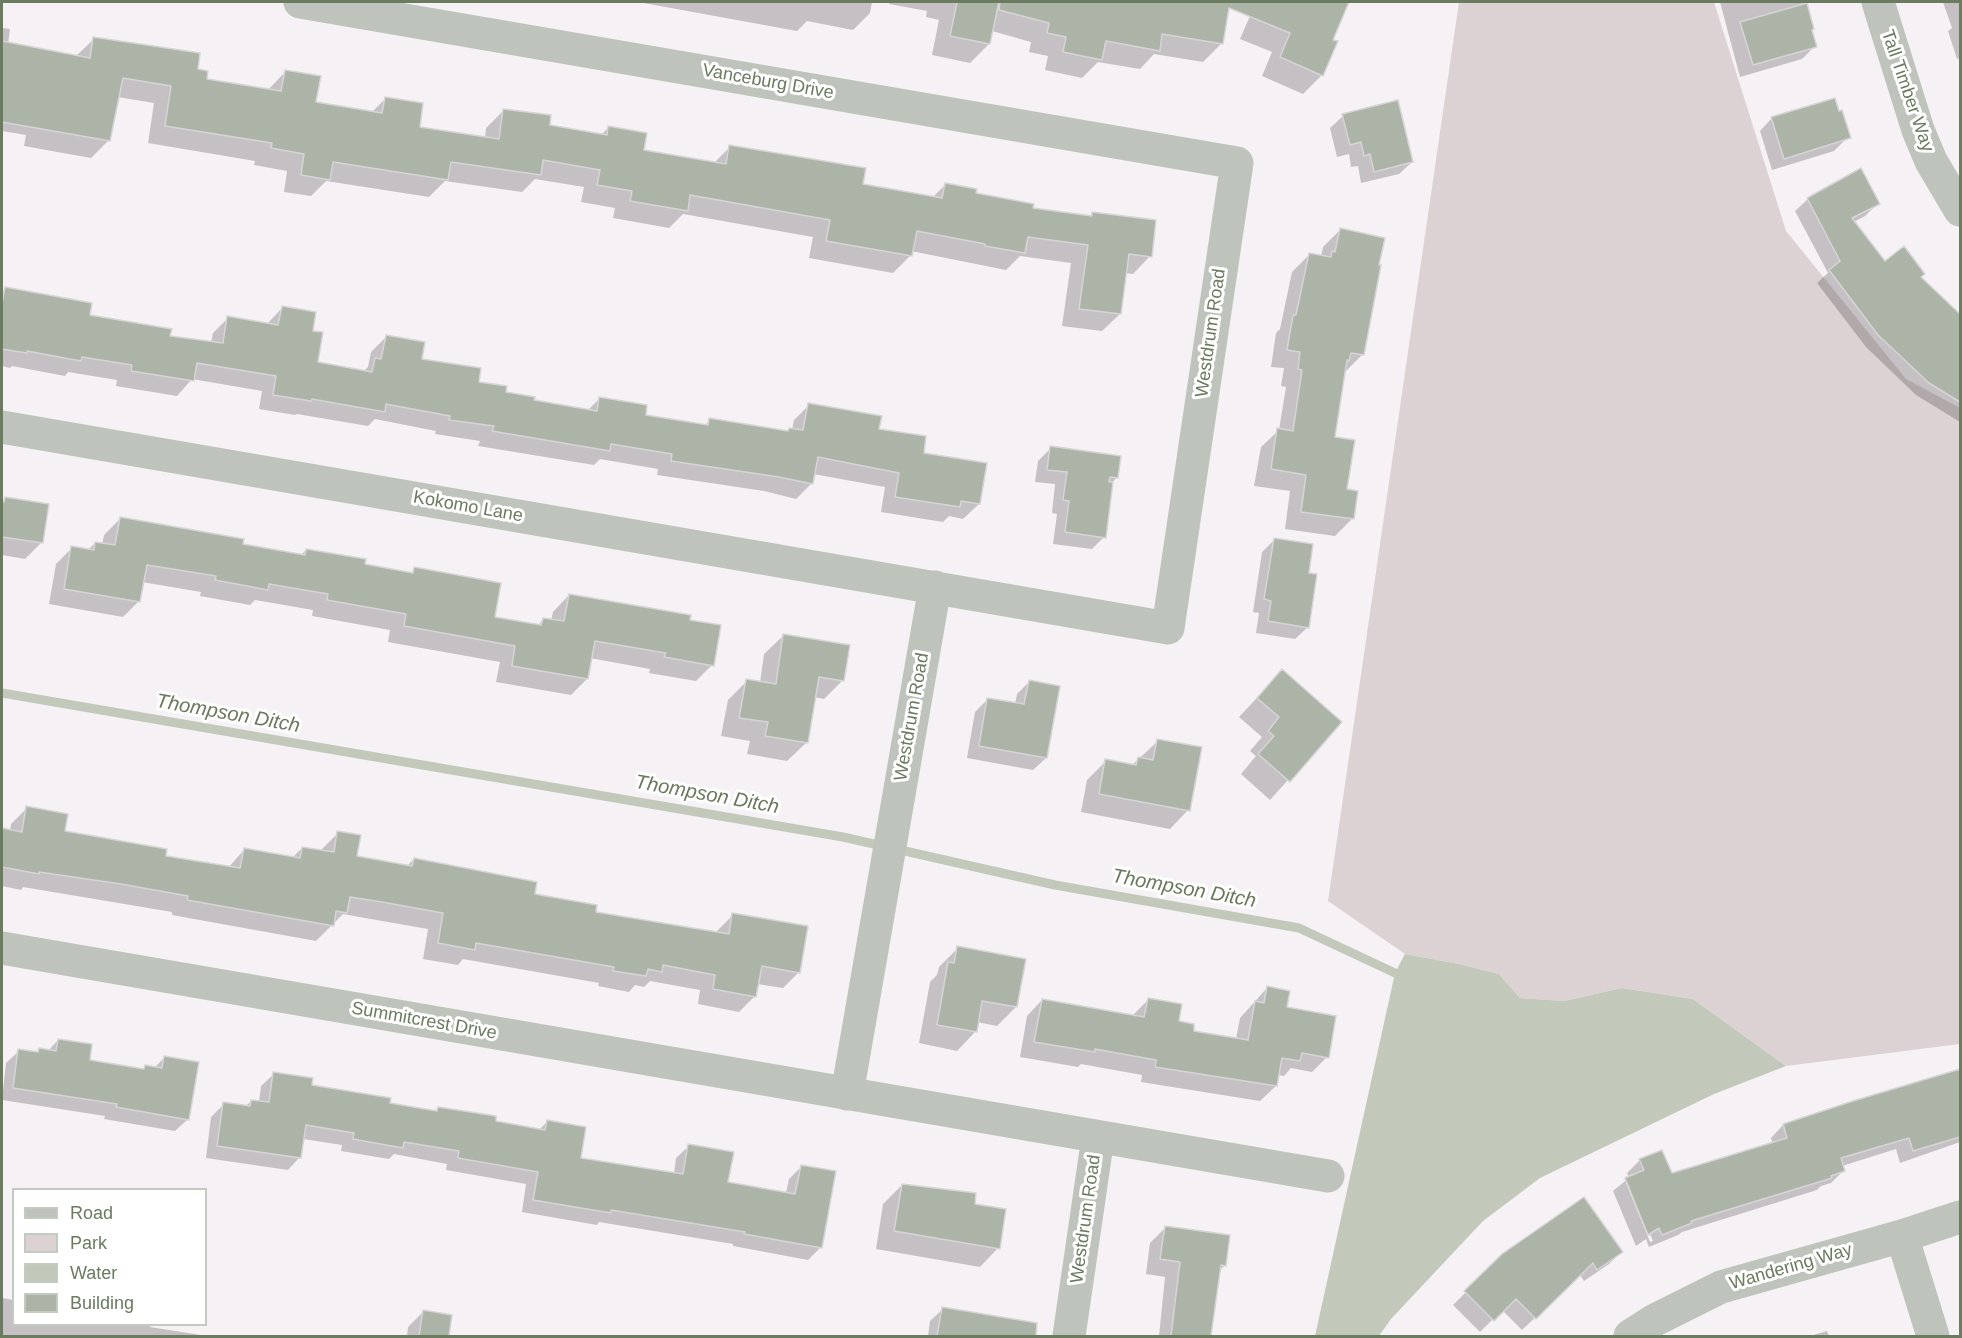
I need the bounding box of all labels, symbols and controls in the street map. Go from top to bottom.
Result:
street label: Tall Timber Way [1876,27,1938,155]
street label: Vanceburg Drive [701,60,835,104]
street label: Westdrum Road [1191,267,1231,399]
street label: Kokomo Lane [411,487,525,527]
street label: Westdrum Road [890,651,934,783]
water label: Thompson Ditch [154,690,302,738]
water label: Thompson Ditch [633,771,781,819]
water label: Thompson Ditch [1110,865,1258,913]
street label: Summitcrest Drive [350,998,498,1044]
street label: Westdrum Road [1066,1153,1106,1285]
legend [12,1188,207,1326]
text: Road [70,1203,113,1223]
text: Park [70,1233,107,1253]
street label: Wandering Way [1727,1239,1855,1295]
text: Water [70,1263,117,1283]
text: Building [70,1293,134,1313]

